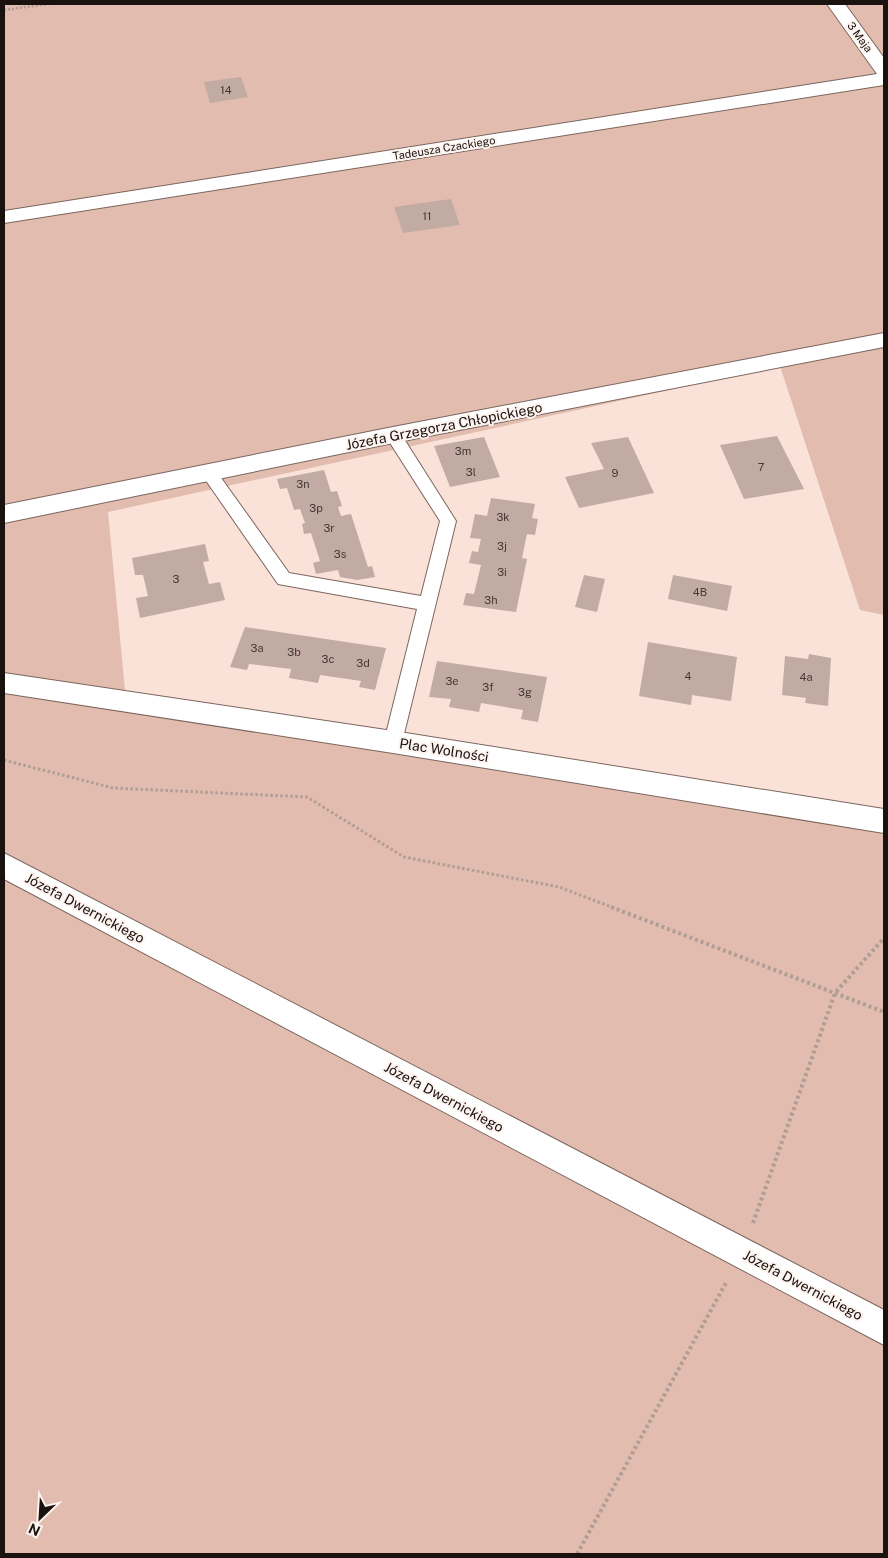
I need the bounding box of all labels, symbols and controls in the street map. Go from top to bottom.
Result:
street label: 3 Maja [845,20,875,54]
house number: 14 [220,84,232,96]
street label: Tadeusza Czackiego [392,134,496,162]
house number: 11 [423,210,431,222]
street label: Józefa Grzegorza Chłopickiego [344,399,544,453]
house number: 3m [455,445,471,457]
house number: 7 [758,461,765,473]
house number: 3l [466,466,476,478]
house number: 9 [612,467,619,479]
house number: 3n [296,478,310,490]
house number: 3p [309,502,323,514]
house number: 3k [496,511,510,523]
house number: 3r [323,522,335,534]
house number: 3j [497,540,507,552]
house number: 3s [334,548,347,560]
house number: 3i [497,566,507,578]
house number: 3 [173,573,180,585]
house number: 4B [693,586,707,598]
house number: 3h [484,594,498,606]
house number: 3a [250,642,264,654]
house number: 3b [287,646,301,658]
house number: 3c [322,653,334,665]
house number: 3d [356,657,370,669]
house number: 4 [685,670,692,682]
house number: 4a [800,671,813,683]
house number: 3e [445,675,459,687]
house number: 3f [482,681,494,693]
house number: 3g [518,686,532,698]
street label: Plac Wolności [398,735,490,765]
street label: Józefa Dwernickiego [23,870,147,946]
street label: Józefa Dwernickiego [382,1059,506,1135]
street label: Józefa Dwernickiego [741,1247,865,1323]
north arrow [15,1493,65,1543]
text: N [26,1520,43,1539]

